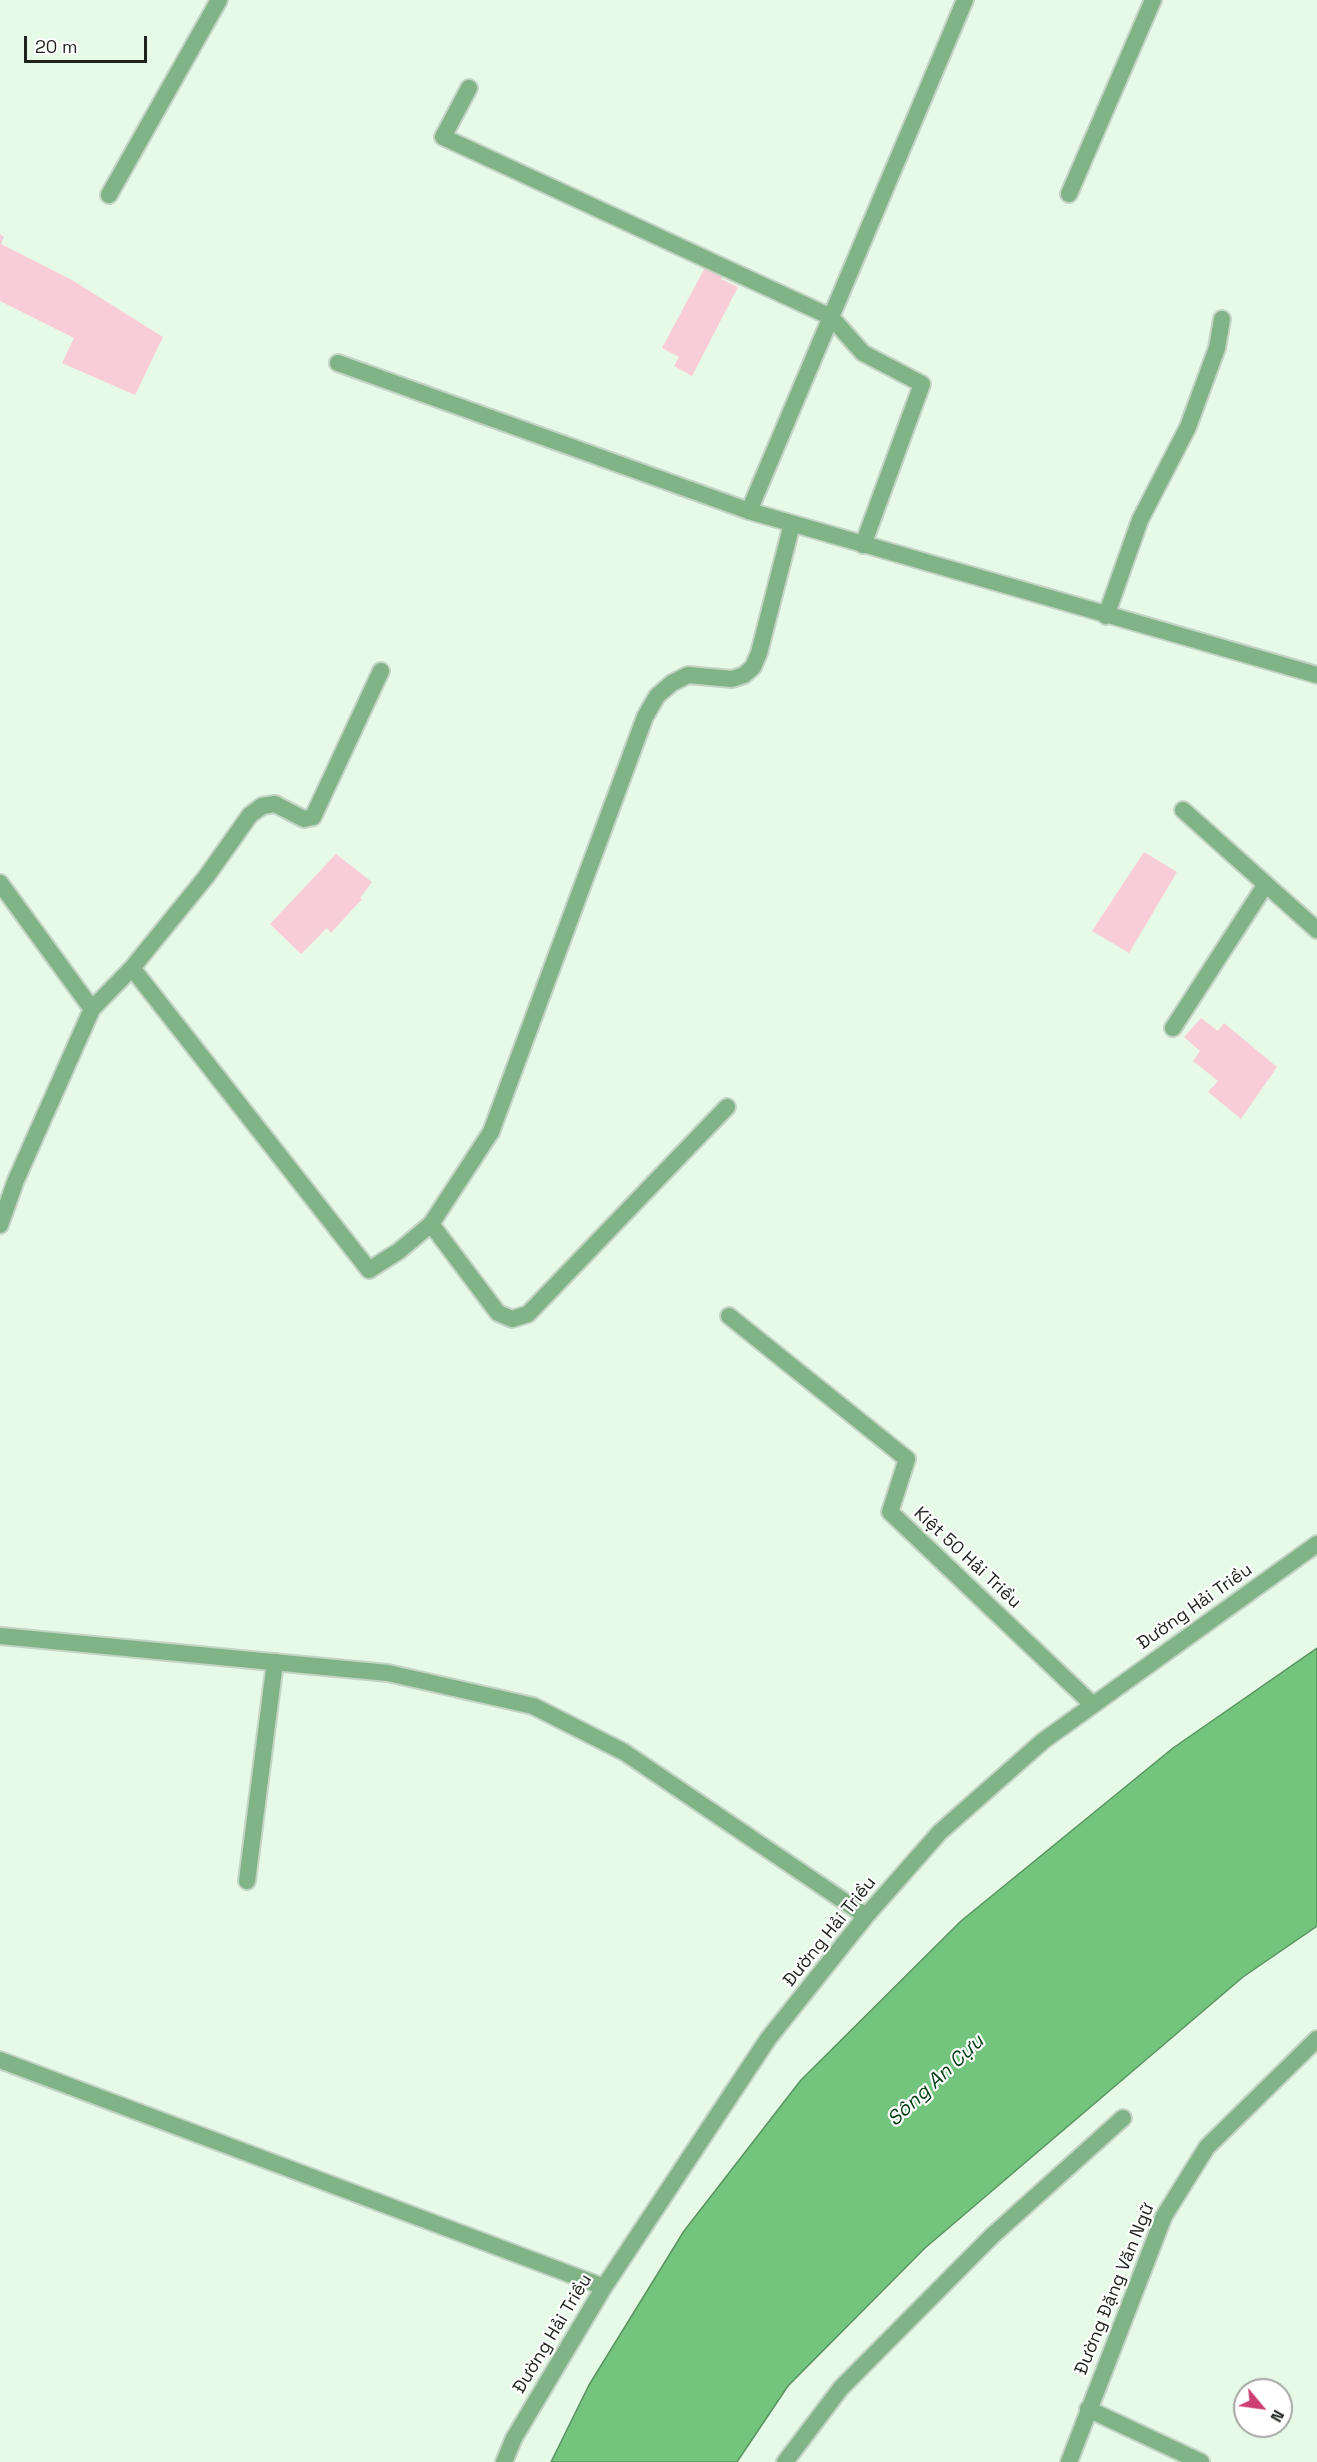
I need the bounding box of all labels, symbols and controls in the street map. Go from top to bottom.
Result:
scale bar [27,24,150,62]
text: 20 m [35,35,78,58]
street label: Kiệt 50 Hải Triều [909,1503,1025,1613]
street label: Đường Hải Triều [1133,1559,1257,1655]
street label: Đường Hải Triều [779,1873,881,1991]
water label: Sông An Cựu [883,2030,989,2132]
street label: Đường Đặng Văn Ngữ [1071,2200,1159,2378]
street label: Đường Hải Triều [509,2270,597,2398]
north arrow [1233,2378,1293,2438]
text: N [1266,2406,1289,2426]

